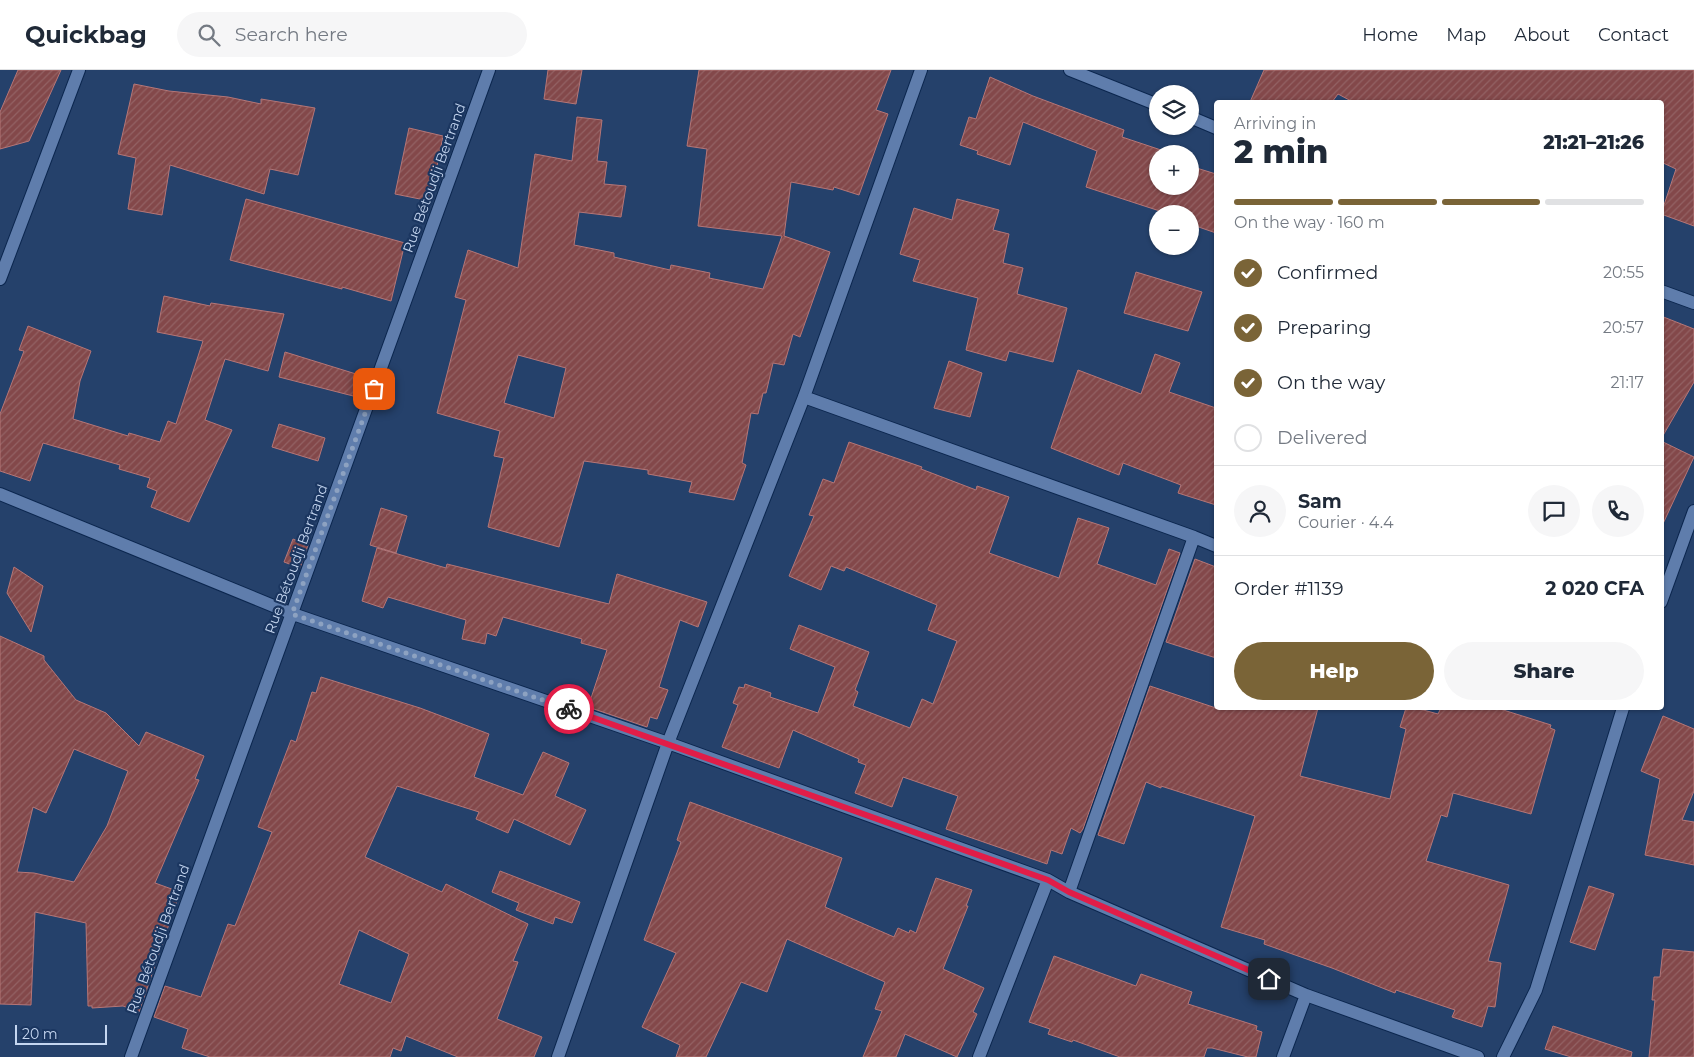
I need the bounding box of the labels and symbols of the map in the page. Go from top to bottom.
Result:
street label: Rue Bétoudji Bertrand [399,101,469,255]
pin [353,368,395,410]
street label: Rue Bétoudji Bertrand [261,482,331,636]
courier [544,684,594,734]
street label: Rue Bétoudji Bertrand [123,862,193,1016]
pin [1248,958,1290,1000]
scale bar [15,1022,108,1045]

